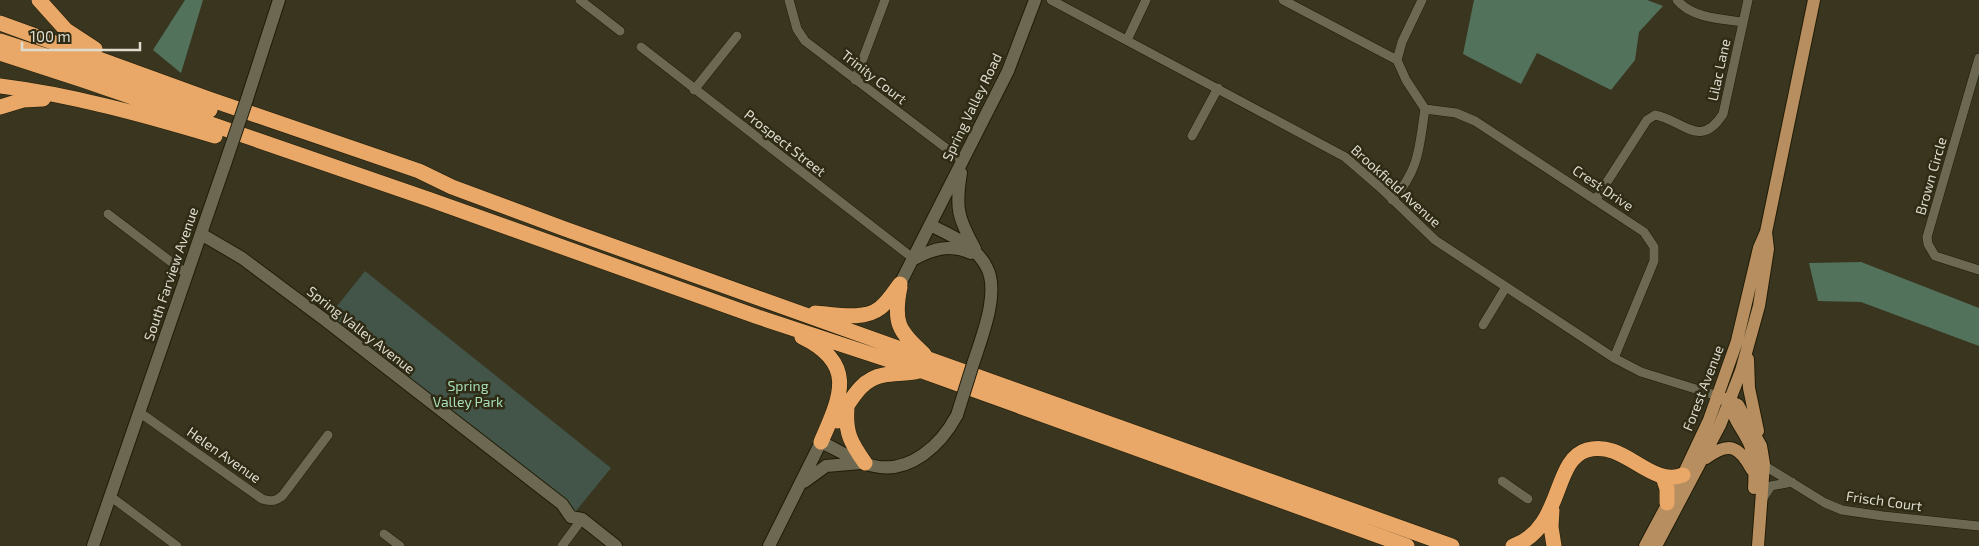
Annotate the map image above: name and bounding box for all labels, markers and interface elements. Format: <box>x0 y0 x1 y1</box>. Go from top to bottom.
scale bar <box>22 20 140 52</box>
text: 100 m <box>30 27 71 45</box>
street label: Lilac Lane <box>1704 37 1733 102</box>
street label: Trinity Court <box>838 46 910 107</box>
street label: Spring Valley Road <box>938 50 1005 163</box>
street label: Prospect Street <box>741 106 829 180</box>
street label: Brown Circle <box>1911 135 1950 217</box>
street label: Brookfield Avenue <box>1348 141 1445 230</box>
street label: Crest Drive <box>1570 161 1637 214</box>
street label: South Farview Avenue <box>140 205 201 343</box>
street label: Spring Valley Avenue <box>304 282 419 377</box>
street label: Forest Avenue <box>1678 343 1727 433</box>
park label: Spring Valley Park <box>433 377 503 410</box>
street label: Helen Avenue <box>184 423 265 486</box>
street label: Frisch Court <box>1845 487 1923 514</box>

